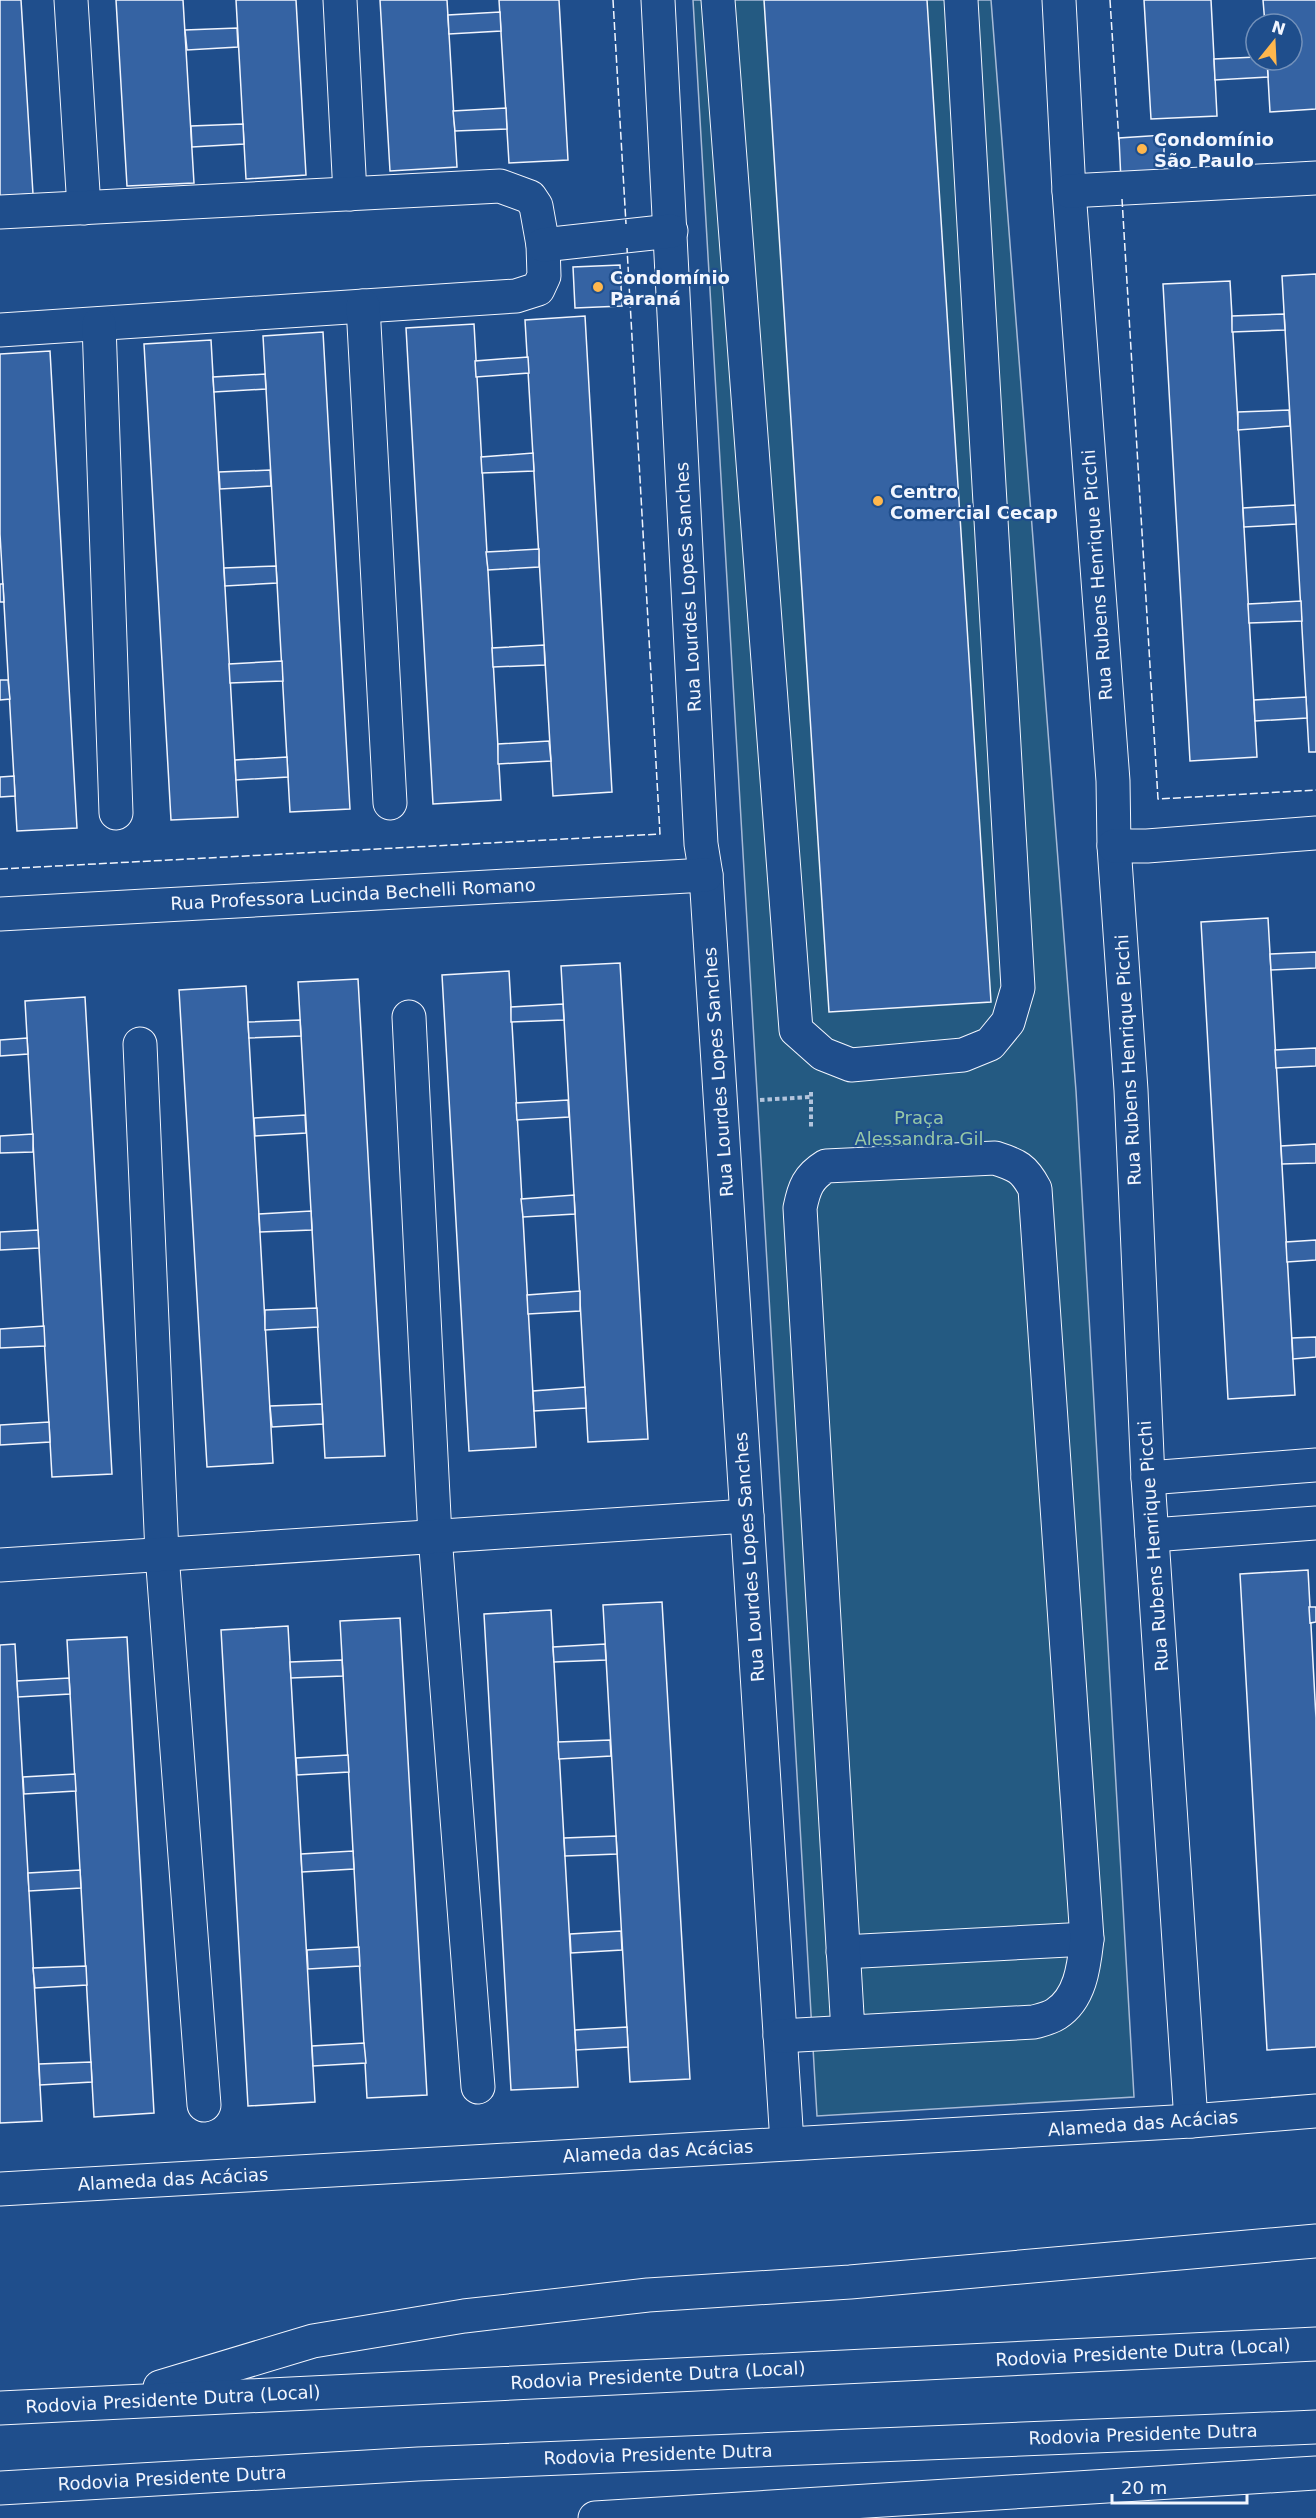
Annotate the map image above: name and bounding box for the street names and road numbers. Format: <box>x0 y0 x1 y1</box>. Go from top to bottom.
street label: Rua Rubens Henrique Picchi <box>1078 449 1116 701</box>
street label: Rua Lourdes Lopes Sanches <box>671 461 705 713</box>
street label: Rua Professora Lucinda Bechelli Romano <box>170 874 536 914</box>
street label: Rua Rubens Henrique Picchi <box>1111 934 1145 1186</box>
street label: Rua Lourdes Lopes Sanches <box>699 946 737 1198</box>
street label: Rua Rubens Henrique Picchi <box>1134 1420 1172 1672</box>
street label: Rua Lourdes Lopes Sanches <box>730 1431 768 1683</box>
street label: Alameda das Acácias <box>1047 2106 1239 2140</box>
street label: Alameda das Acácias <box>562 2136 754 2166</box>
street label: Alameda das Acácias <box>77 2164 269 2194</box>
street label: Rodovia Presidente Dutra (Local) <box>995 2334 1291 2370</box>
street label: Rodovia Presidente Dutra (Local) <box>510 2357 806 2393</box>
street label: Rodovia Presidente Dutra (Local) <box>25 2381 321 2417</box>
street label: Rodovia Presidente Dutra <box>1028 2420 1258 2448</box>
street label: Rodovia Presidente Dutra <box>543 2440 773 2468</box>
street label: Rodovia Presidente Dutra <box>57 2462 287 2494</box>

